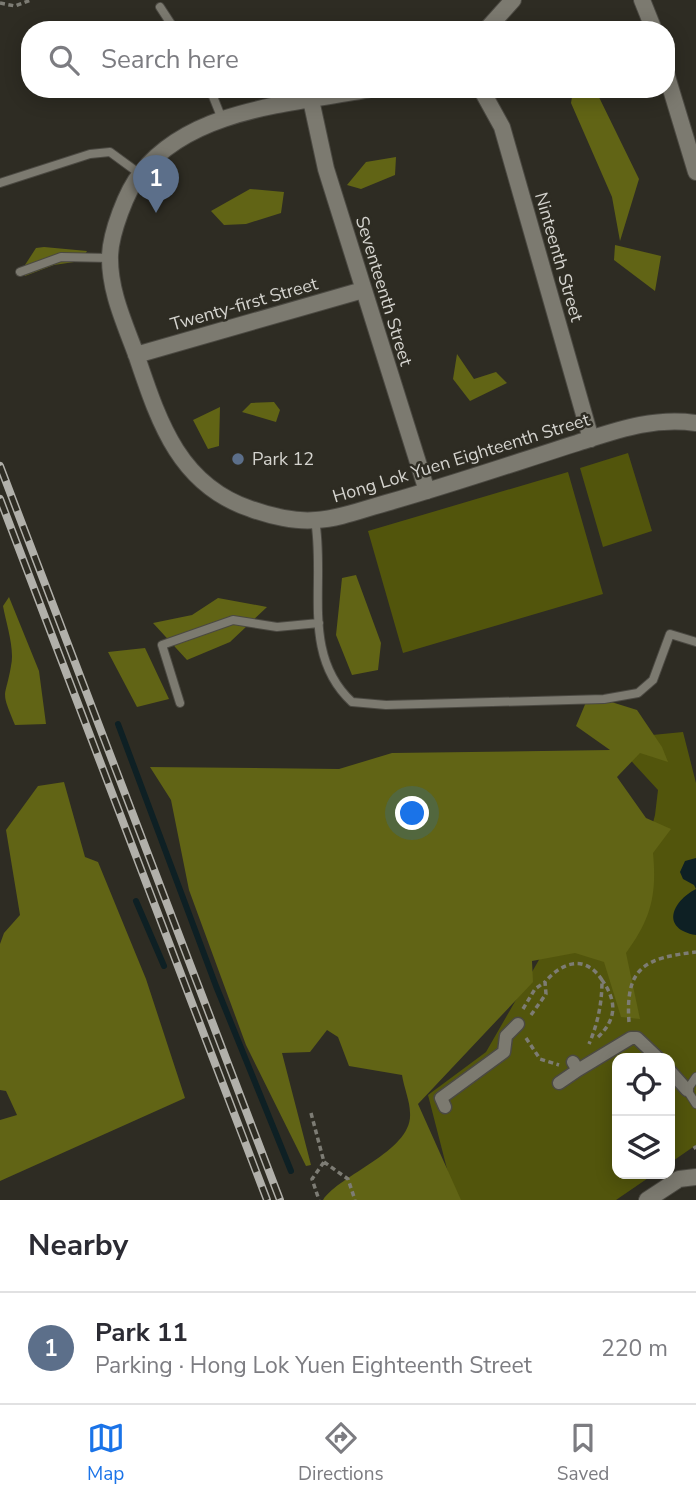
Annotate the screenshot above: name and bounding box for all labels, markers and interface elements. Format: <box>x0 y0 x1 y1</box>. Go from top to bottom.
search box <box>21 21 675 98</box>
icon: search <box>45 41 83 79</box>
text: Search here <box>101 42 239 77</box>
pin: 1 <box>133 155 179 213</box>
street label: Ninteenth Street <box>529 189 589 325</box>
street label: Seventeenth Street <box>350 213 418 369</box>
street label: Twenty-first Street <box>167 271 321 337</box>
street label: Hong Lok Yuen Eighteenth Street <box>330 407 593 509</box>
place label: Park 12 <box>252 447 314 471</box>
marker: Park 12 <box>230 451 246 467</box>
your location <box>395 796 429 830</box>
map controls <box>612 1053 675 1179</box>
button: locate <box>612 1053 675 1116</box>
button: layers <box>612 1116 675 1179</box>
text: Nearby <box>28 1225 128 1266</box>
text: Park 11 <box>95 1315 188 1350</box>
text: 1 <box>44 1333 58 1364</box>
text: 220 m <box>601 1333 668 1364</box>
text: Parking · Hong Lok Yuen Eighteenth Street <box>95 1350 532 1381</box>
tab: Map <box>87 1419 125 1487</box>
tab: Directions <box>298 1419 384 1487</box>
tab: Saved <box>557 1419 609 1487</box>

